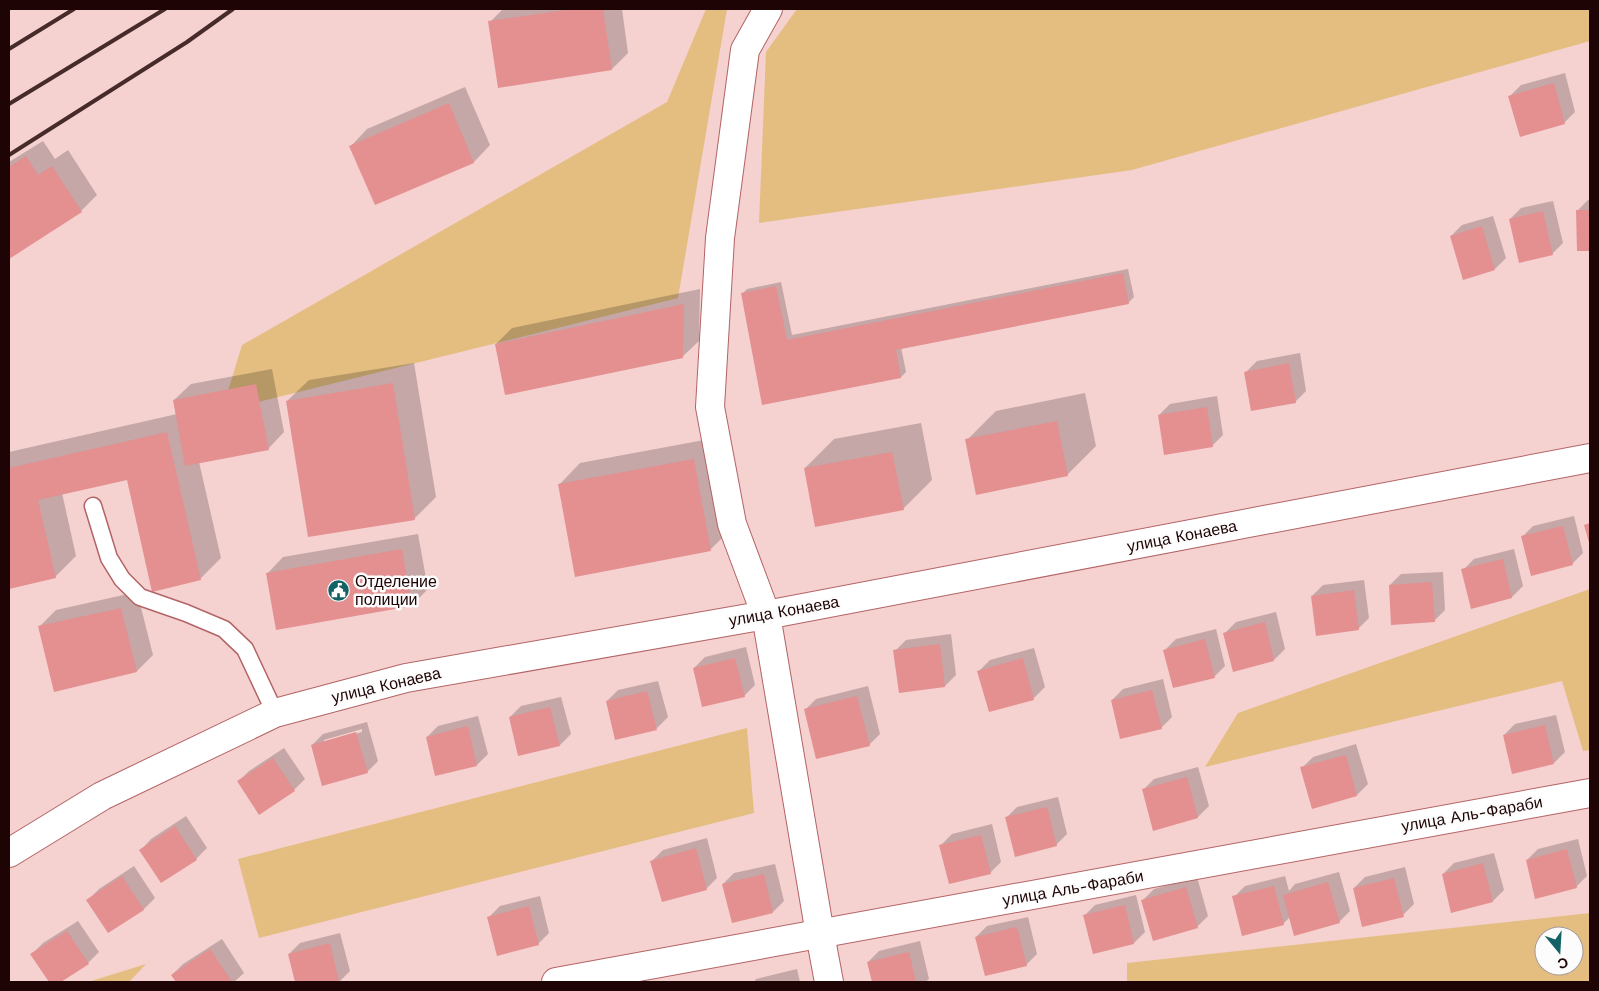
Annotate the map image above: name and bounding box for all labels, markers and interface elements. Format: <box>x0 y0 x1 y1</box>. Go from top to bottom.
street label: улица Конаева <box>1125 516 1239 556</box>
place label: Отделение полиции <box>355 572 437 609</box>
public building icon: Отделение полиции <box>327 578 351 602</box>
street label: улица Конаева <box>727 592 841 630</box>
street label: улица Конаева <box>330 663 443 707</box>
street label: улица Аль-Фараби <box>1400 792 1544 836</box>
street label: улица Аль-Фараби <box>1001 866 1145 910</box>
north arrow <box>1534 926 1584 976</box>
text: С <box>1556 954 1570 973</box>

